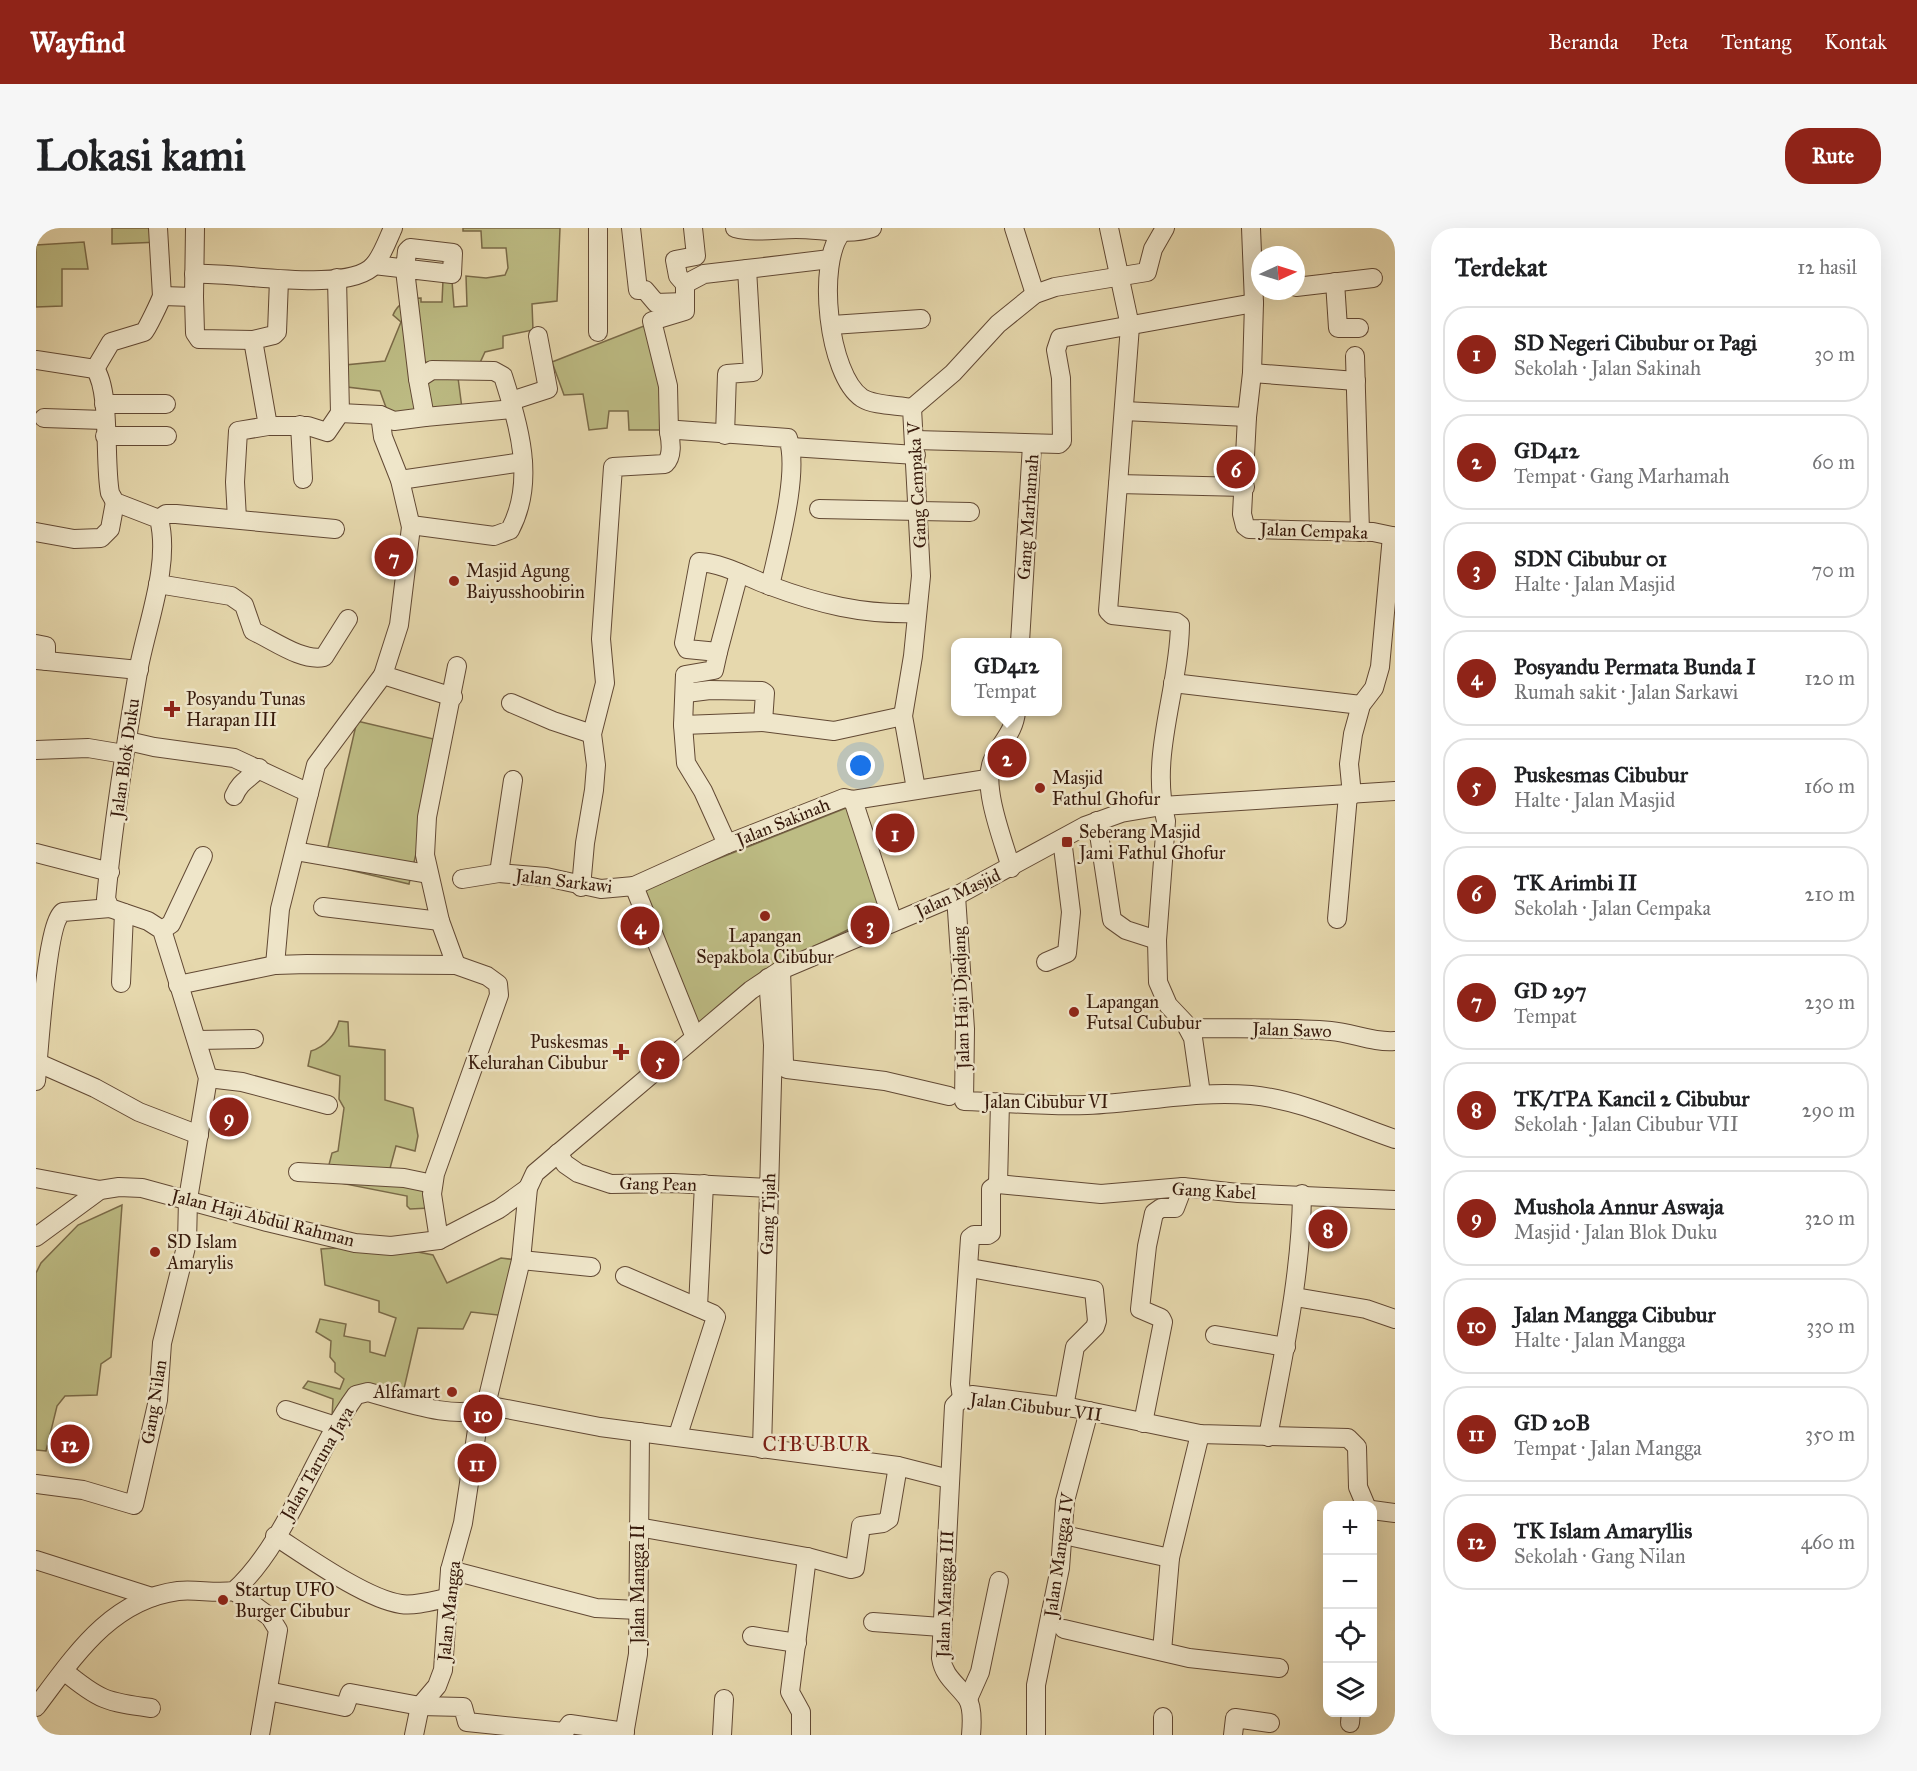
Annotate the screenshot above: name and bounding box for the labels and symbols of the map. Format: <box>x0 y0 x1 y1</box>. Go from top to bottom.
north arrow <box>1251 246 1305 300</box>
street label: Gang Cempaka V <box>903 420 932 549</box>
pin: 6 <box>1216 446 1256 492</box>
street label: Gang Marhamah <box>1013 453 1044 581</box>
street label: Jalan Cempaka <box>1258 518 1369 545</box>
pin: 7 <box>374 534 414 580</box>
place label: Masjid Agung Baiyusshoobirin <box>466 560 585 603</box>
marker: Masjid Agung Baiyusshoobirin <box>447 574 461 588</box>
place label: Posyandu Tunas Harapan III <box>186 688 305 731</box>
street label: Jalan Blok Duku <box>105 696 145 821</box>
marker: Posyandu Tunas Harapan III <box>163 700 181 718</box>
pin: 2 <box>988 736 1026 780</box>
your location <box>846 751 875 780</box>
place label: Masjid Fathul Ghofur <box>1052 767 1160 810</box>
marker: Masjid Fathul Ghofur <box>1033 781 1047 795</box>
street label: Jalan Sakinah <box>731 793 833 852</box>
pin: 1 <box>876 810 914 856</box>
place label: Seberang Masjid Jami Fathul Ghofur <box>1077 821 1226 865</box>
marker: Seberang Masjid Jami Fathul Ghofur <box>1060 835 1074 849</box>
street label: Jalan Sarkawi <box>512 864 614 899</box>
street label: Jalan Masjid <box>910 864 1005 924</box>
pin: 3 <box>850 902 890 948</box>
pin: 4 <box>620 904 660 948</box>
marker: Lapangan Sepakbola Cibubur <box>758 909 772 923</box>
place label: Lapangan Sepakbola Cibubur <box>696 925 834 968</box>
street label: Jalan Haji Djadjang <box>948 926 976 1071</box>
place label: Lapangan Futsal Cububur <box>1086 991 1202 1034</box>
marker: Lapangan Futsal Cububur <box>1067 1005 1081 1019</box>
street label: Jalan Sawo <box>1250 1018 1332 1043</box>
place label: Puskesmas Kelurahan Cibubur <box>468 1031 608 1074</box>
pin: 5 <box>640 1038 680 1082</box>
marker: Puskesmas Kelurahan Cibubur <box>612 1043 630 1061</box>
street label: Jalan Cibubur VI <box>981 1091 1109 1114</box>
pin: 9 <box>210 1094 248 1140</box>
street label: Gang Pean <box>619 1172 697 1197</box>
street label: Gang Tijah <box>756 1173 781 1255</box>
street label: Gang Kabel <box>1171 1178 1257 1205</box>
street label: Jalan Haji Abdul Rahman <box>167 1184 357 1252</box>
pin: 8 <box>1308 1206 1348 1252</box>
place label: SD Islam Amarylis <box>166 1231 237 1274</box>
marker: SD Islam Amarylis <box>148 1245 162 1259</box>
street label: Gang Nilan <box>136 1358 173 1446</box>
place label: Alfamart <box>372 1381 441 1403</box>
marker: Alfamart <box>445 1385 459 1399</box>
street label: Jalan Cibubur VII <box>967 1388 1104 1427</box>
pin: 10 <box>464 1392 502 1436</box>
street label: Jalan Taruna Jaya <box>275 1402 359 1526</box>
pin: 12 <box>51 1422 90 1466</box>
district label: CIBUBUR <box>762 1431 872 1457</box>
pin: 11 <box>458 1440 496 1486</box>
street label: Jalan Mangga IV <box>1039 1490 1080 1621</box>
street label: Jalan Mangga II <box>627 1524 650 1646</box>
street label: Jalan Mangga III <box>932 1529 959 1660</box>
street label: Jalan Mangga <box>433 1559 466 1664</box>
place label: Startup UFO Burger Cibubur <box>235 1579 350 1623</box>
marker: Startup UFO Burger Cibubur <box>216 1593 230 1607</box>

